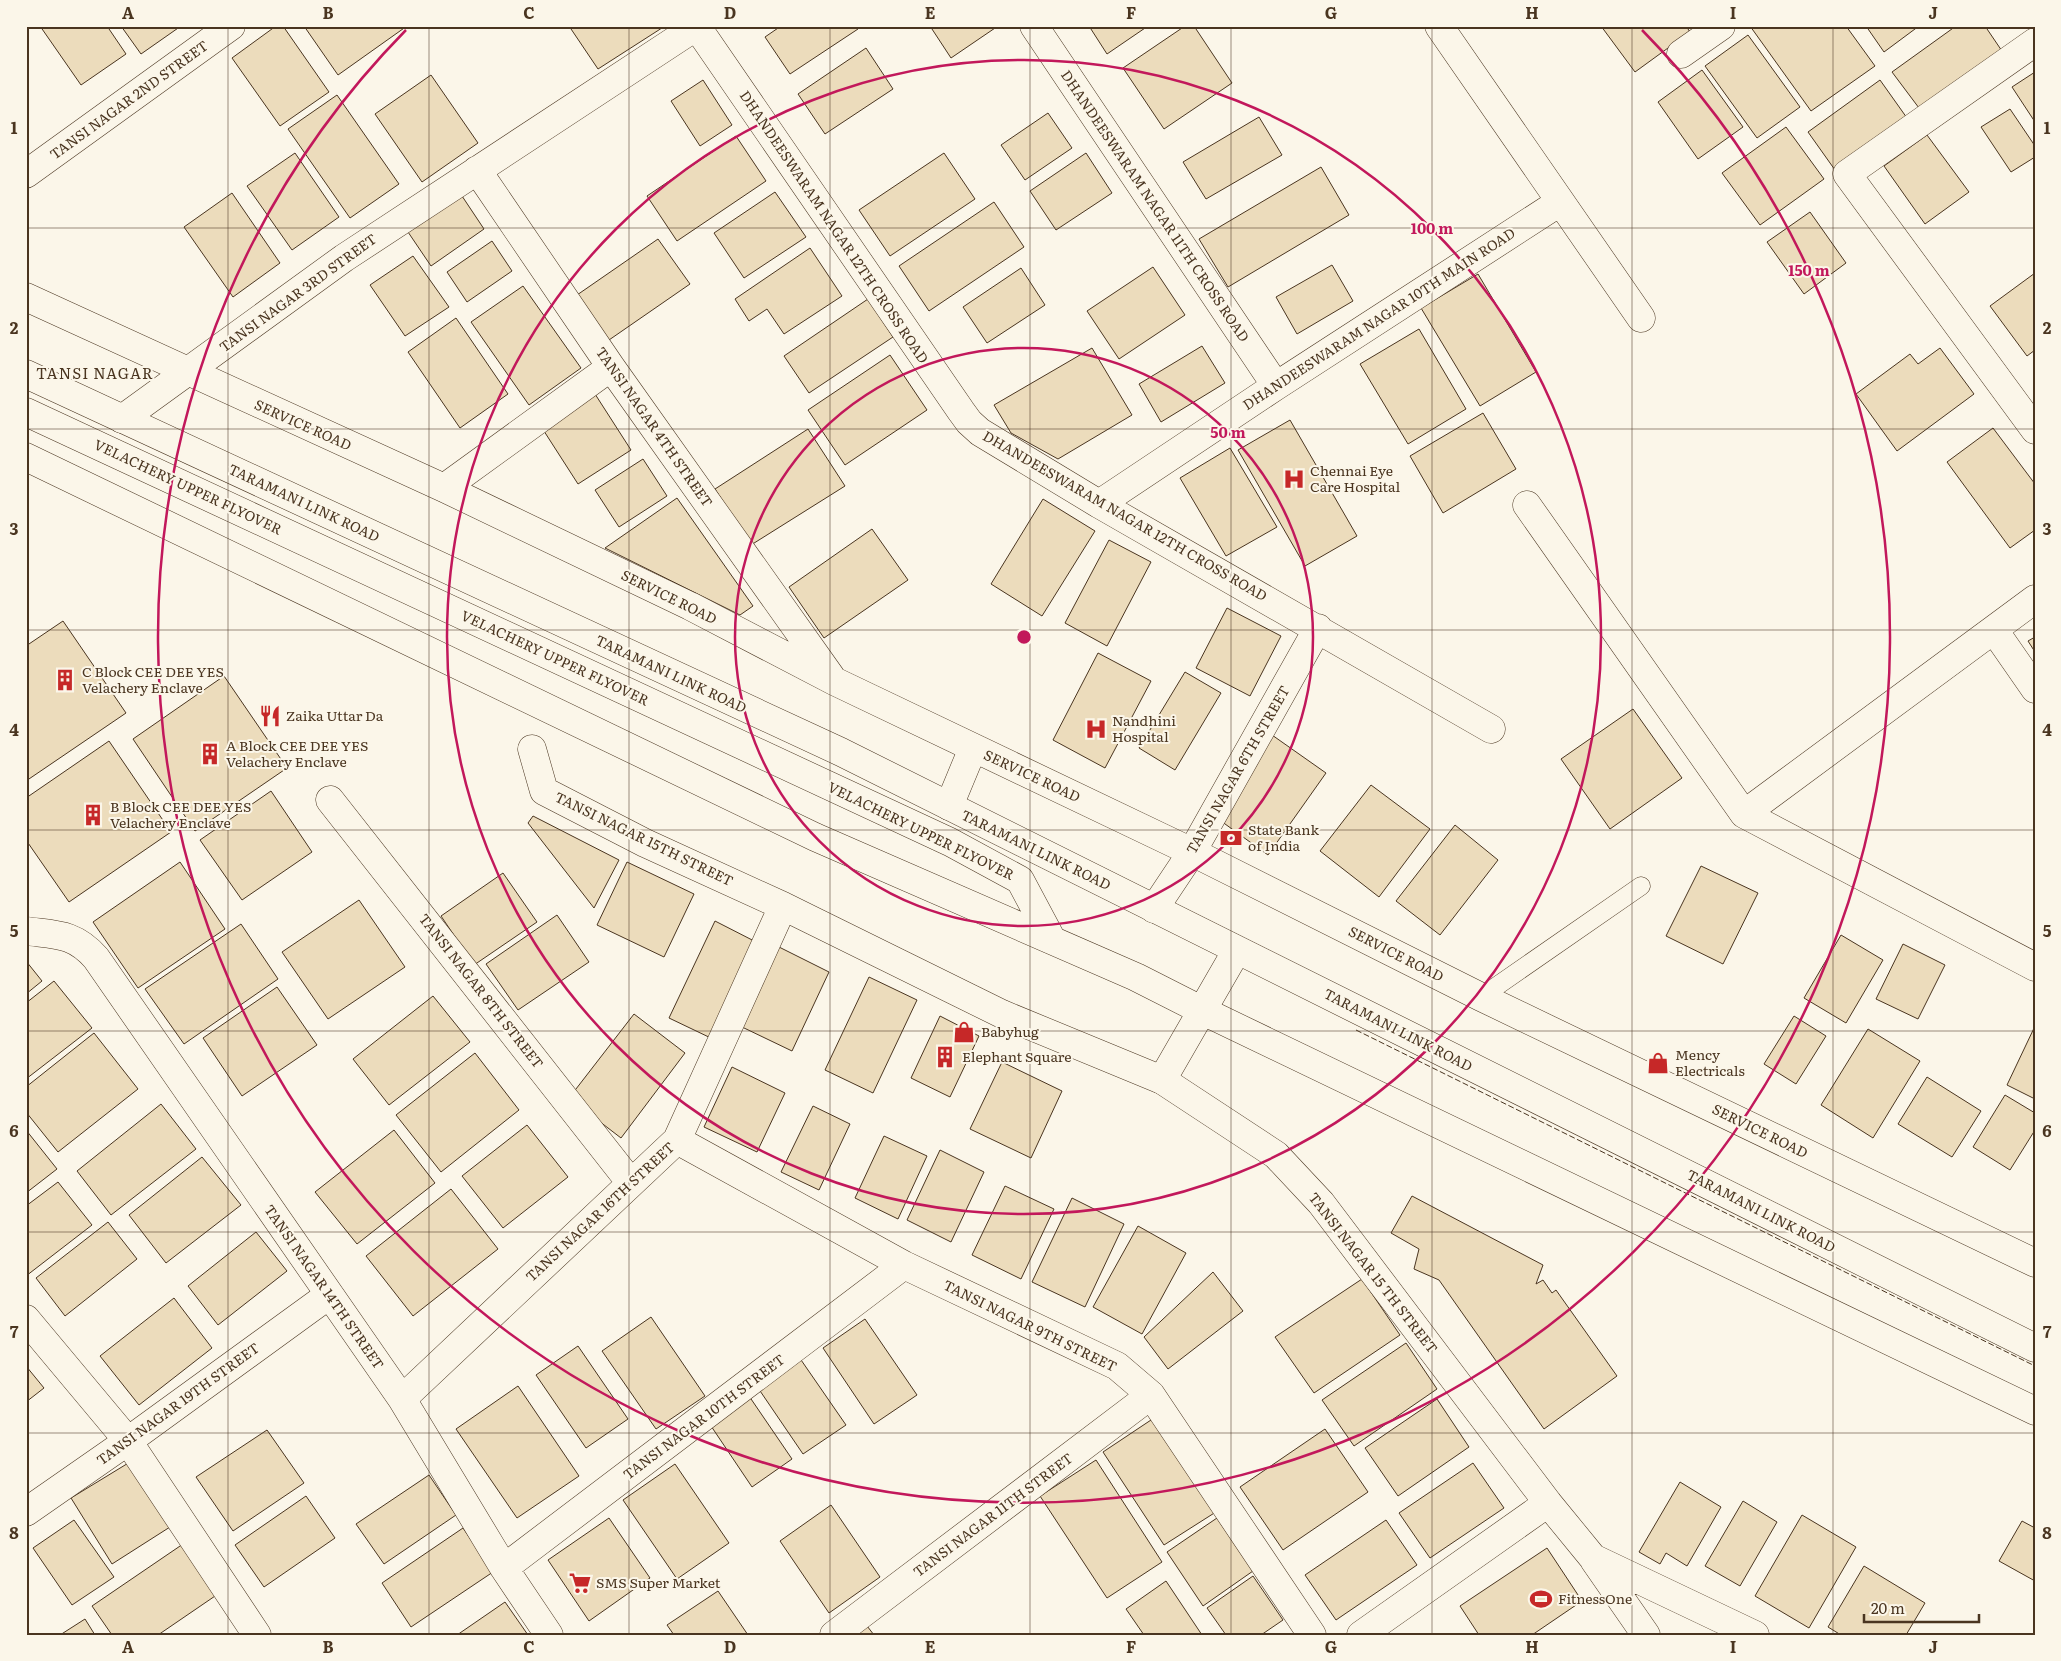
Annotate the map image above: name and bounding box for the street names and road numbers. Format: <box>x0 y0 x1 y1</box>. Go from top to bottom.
street label: TANSI NAGAR 2ND STREET <box>45 35 212 163</box>
street label: DHANDEESWARAM NAGAR 11TH CROSS ROAD <box>1057 66 1255 346</box>
street label: DHANDEESWARAM NAGAR 12TH CROSS ROAD <box>736 86 934 367</box>
street label: DHANDEESWARAM NAGAR 10TH MAIN ROAD <box>1238 222 1519 414</box>
street label: TANSI NAGAR 3RD STREET <box>215 228 380 356</box>
street label: TANSI NAGAR 4TH STREET <box>592 342 718 511</box>
street label: SERVICE ROAD <box>252 394 355 455</box>
street label: DHANDEESWARAM NAGAR 12TH CROSS ROAD <box>980 425 1272 605</box>
street label: VELACHERY UPPER FLYOVER <box>91 434 286 539</box>
street label: TARAMANI LINK ROAD <box>226 458 383 546</box>
street label: SERVICE ROAD <box>618 564 721 628</box>
street label: VELACHERY UPPER FLYOVER <box>458 605 653 710</box>
street label: TARAMANI LINK ROAD <box>593 629 750 717</box>
street label: TANSI NAGAR 6TH STREET <box>1181 682 1294 857</box>
street label: SERVICE ROAD <box>981 744 1084 806</box>
street label: VELACHERY UPPER FLYOVER <box>825 776 1018 884</box>
street label: TANSI NAGAR 15TH STREET <box>552 786 737 890</box>
street label: TARAMANI LINK ROAD <box>958 804 1115 894</box>
street label: TANSI NAGAR 8TH STREET <box>415 909 549 1072</box>
street label: SERVICE ROAD <box>1345 921 1448 986</box>
street label: TARAMANI LINK ROAD <box>1321 983 1477 1075</box>
street label: SERVICE ROAD <box>1709 1098 1812 1162</box>
street label: TANSI NAGAR 16TH STREET <box>520 1137 678 1286</box>
street label: TARAMANI LINK ROAD <box>1684 1164 1840 1256</box>
street label: TANSI NAGAR 15 TH STREET <box>1305 1188 1443 1357</box>
street label: TANSI NAGAR 14TH STREET <box>260 1200 389 1373</box>
street label: TANSI NAGAR 9TH STREET <box>940 1274 1121 1376</box>
street label: TANSI NAGAR 19TH STREET <box>92 1337 263 1469</box>
street label: TANSI NAGAR 10TH STREET <box>618 1349 788 1484</box>
street label: TANSI NAGAR 11TH STREET <box>908 1447 1076 1581</box>

